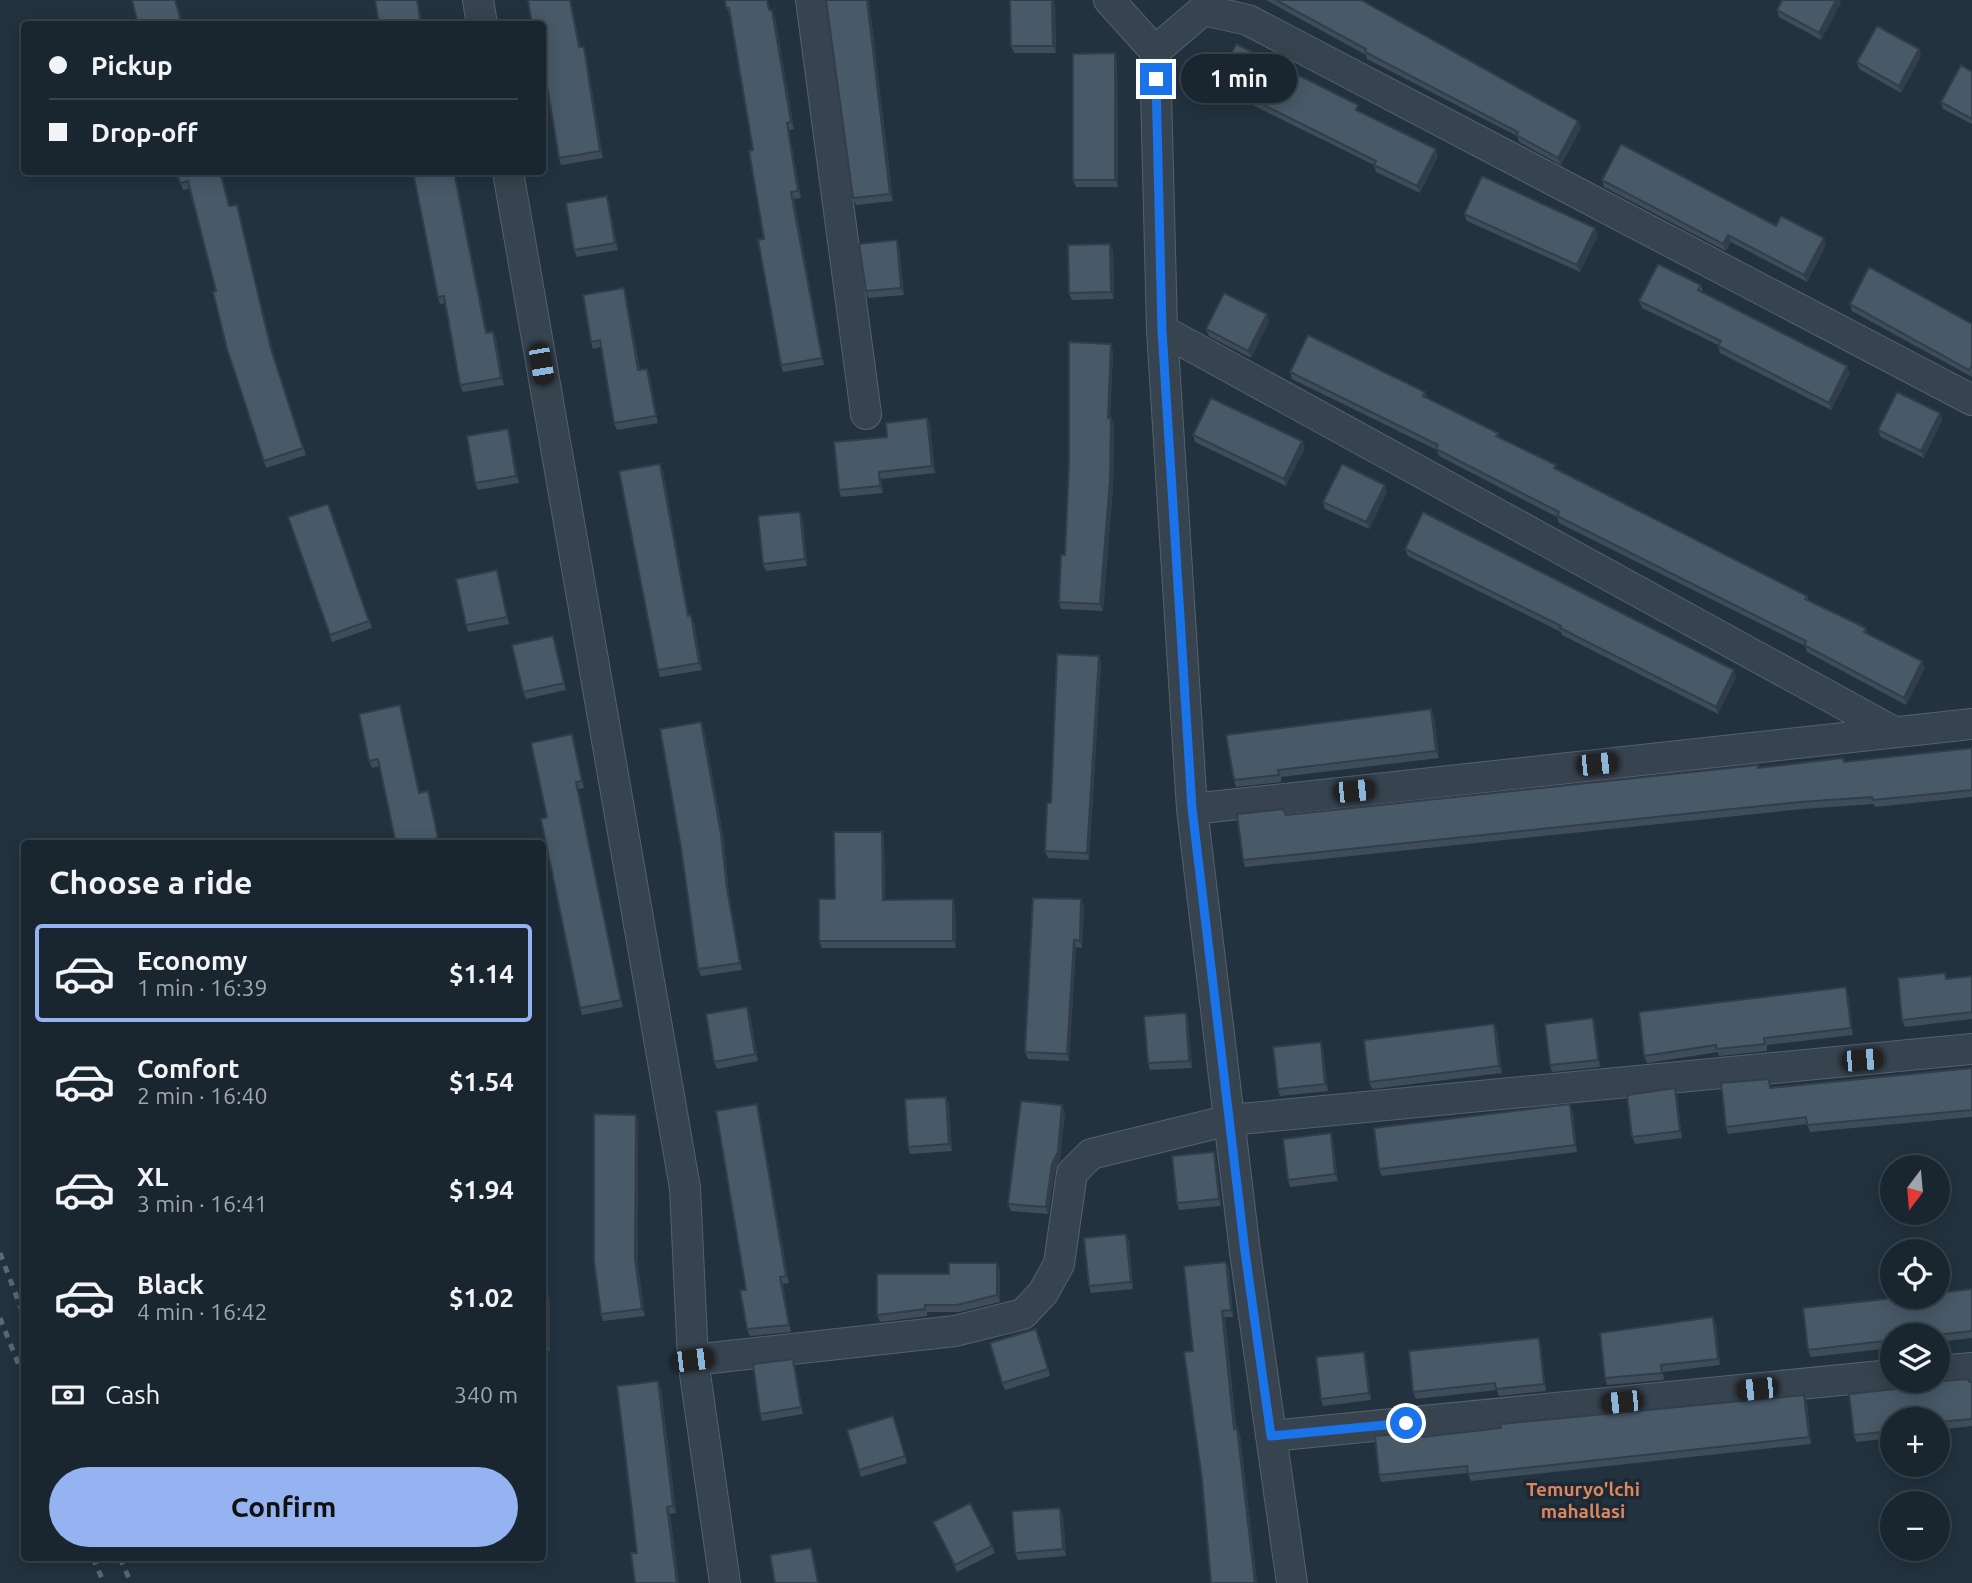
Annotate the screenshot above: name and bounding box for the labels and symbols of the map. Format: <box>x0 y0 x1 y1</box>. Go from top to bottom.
callout: 1 min <box>1180 55 1296 104</box>
route end <box>1140 63 1172 95</box>
car <box>528 341 555 387</box>
car <box>1576 751 1619 777</box>
car <box>1333 778 1376 804</box>
car <box>1841 1048 1884 1072</box>
north arrow <box>1880 1155 1950 1225</box>
car <box>671 1347 716 1373</box>
car <box>1736 1376 1779 1402</box>
car <box>1601 1389 1644 1415</box>
route start <box>1390 1407 1422 1439</box>
district label: Temuryo'lchi mahallasi <box>1526 1478 1640 1522</box>

